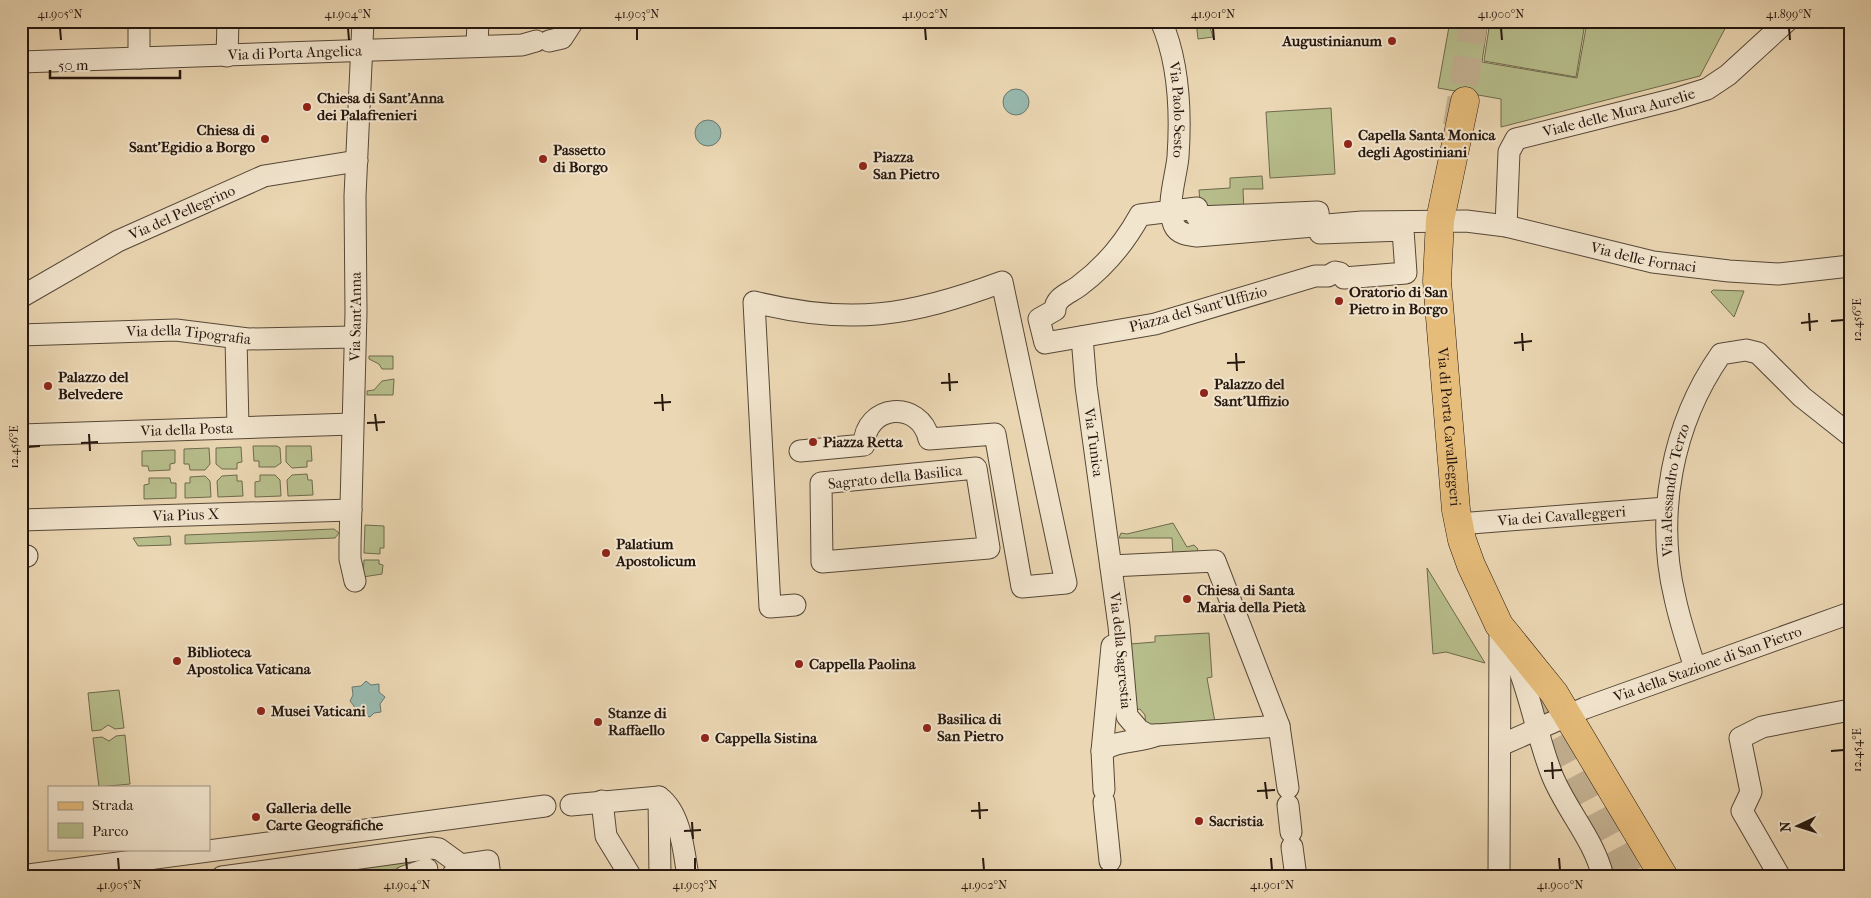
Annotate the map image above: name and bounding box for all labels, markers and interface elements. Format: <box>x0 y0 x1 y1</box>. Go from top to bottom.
text: 41.905°N <box>37 7 83 21</box>
text: 41.904°N <box>325 7 371 21</box>
text: 41.903°N <box>615 7 659 21</box>
text: 41.902°N <box>902 7 948 21</box>
text: 41.901°N <box>1191 7 1235 21</box>
text: 41.900°N <box>1478 7 1524 21</box>
text: 41.899°N <box>1766 7 1812 21</box>
place label: Augustinianum <box>1281 32 1383 50</box>
marker: Augustinianum <box>1386 35 1398 47</box>
street label: Via di Porta Angelica <box>226 41 363 64</box>
scale bar <box>50 48 180 80</box>
text: 50 m <box>58 56 89 74</box>
street label: Via Paolo Sesto <box>1165 59 1188 159</box>
street label: Viale delle Mura Aurelie <box>1540 84 1698 141</box>
place label: Chiesa di Sant'Anna dei Palafrenieri <box>317 89 445 124</box>
marker: Chiesa di Sant'Anna dei Palafrenieri <box>301 101 313 113</box>
place label: Chiesa di Sant'Egidio a Borgo <box>129 121 256 156</box>
place label: Capella Santa Monica degli Agostiniani <box>1358 126 1496 161</box>
marker: Chiesa di Sant'Egidio a Borgo <box>259 133 271 145</box>
marker: Capella Santa Monica degli Agostiniani <box>1342 138 1354 150</box>
place label: Passetto di Borgo <box>553 141 608 176</box>
place label: Piazza San Pietro <box>873 148 940 183</box>
marker: Passetto di Borgo <box>537 153 549 165</box>
marker: Piazza San Pietro <box>857 160 869 172</box>
street label: Via del Pellegrino <box>125 181 238 244</box>
street label: Via delle Fornaci <box>1588 238 1698 276</box>
street label: Via Sant'Anna <box>346 271 365 363</box>
street label: Piazza del Sant'Uffizio <box>1127 282 1269 336</box>
place label: Oratorio di San Pietro in Borgo <box>1349 283 1448 318</box>
marker: Oratorio di San Pietro in Borgo <box>1333 295 1345 307</box>
text: 12.456°E <box>1850 298 1864 342</box>
street label: Via della Tipografia <box>125 321 253 348</box>
street label: Via di Porta Cavalleggeri <box>1433 346 1465 508</box>
place label: Palazzo del Belvedere <box>58 368 130 403</box>
place label: Palazzo del Sant'Uffizio <box>1214 375 1290 410</box>
marker: Palazzo del Belvedere <box>42 380 54 392</box>
marker: Palazzo del Sant'Uffizio <box>1198 387 1210 399</box>
street label: Via Tunica <box>1080 406 1108 479</box>
street label: Via della Posta <box>139 419 235 440</box>
street label: Via Alessandro Terzo <box>1658 421 1693 558</box>
text: 12.456°E <box>7 425 21 469</box>
place label: Piazza Retta <box>823 433 904 451</box>
marker: Piazza Retta <box>807 436 819 448</box>
street label: Sagrato della Basilica <box>827 461 964 493</box>
street label: Via dei Cavalleggeri <box>1496 502 1627 530</box>
street label: Via Pius X <box>151 505 220 525</box>
place label: Palatium Apostolicum <box>615 535 696 570</box>
marker: Palatium Apostolicum <box>600 547 612 559</box>
place label: Chiesa di Santa Maria della Pietà <box>1196 581 1307 616</box>
street label: Via della Sagrestia <box>1105 590 1135 711</box>
marker: Chiesa di Santa Maria della Pietà <box>1181 593 1193 605</box>
street label: Via della Stazione di San Pietro <box>1610 622 1804 706</box>
place label: Biblioteca Apostolica Vaticana <box>186 643 312 678</box>
marker: Biblioteca Apostolica Vaticana <box>171 655 183 667</box>
place label: Cappella Paolina <box>809 655 917 673</box>
marker: Cappella Paolina <box>793 658 805 670</box>
place label: Musei Vaticani <box>270 702 366 720</box>
place label: Stanze di Raffaello <box>608 704 667 739</box>
marker: Musei Vaticani <box>255 705 267 717</box>
place label: Basilica di San Pietro <box>937 710 1004 745</box>
marker: Stanze di Raffaello <box>592 716 604 728</box>
marker: Basilica di San Pietro <box>921 722 933 734</box>
text: 12.454°E <box>1850 728 1864 772</box>
place label: Cappella Sistina <box>715 729 818 747</box>
marker: Cappella Sistina <box>699 732 711 744</box>
legend <box>48 786 210 850</box>
text: Strada <box>92 796 135 814</box>
place label: Galleria delle Carte Geografiche <box>266 799 384 834</box>
north arrow <box>1774 800 1824 850</box>
marker: Galleria delle Carte Geografiche <box>250 811 262 823</box>
place label: Sacristia <box>1209 812 1264 830</box>
marker: Sacristia <box>1193 815 1205 827</box>
text: N <box>1777 821 1794 833</box>
text: Parco <box>92 822 129 840</box>
text: 41.905°N <box>96 878 142 892</box>
text: 41.904°N <box>384 878 430 892</box>
text: 41.903°N <box>673 878 717 892</box>
text: 41.902°N <box>961 878 1007 892</box>
text: 41.901°N <box>1250 878 1294 892</box>
text: 41.900°N <box>1537 878 1583 892</box>

